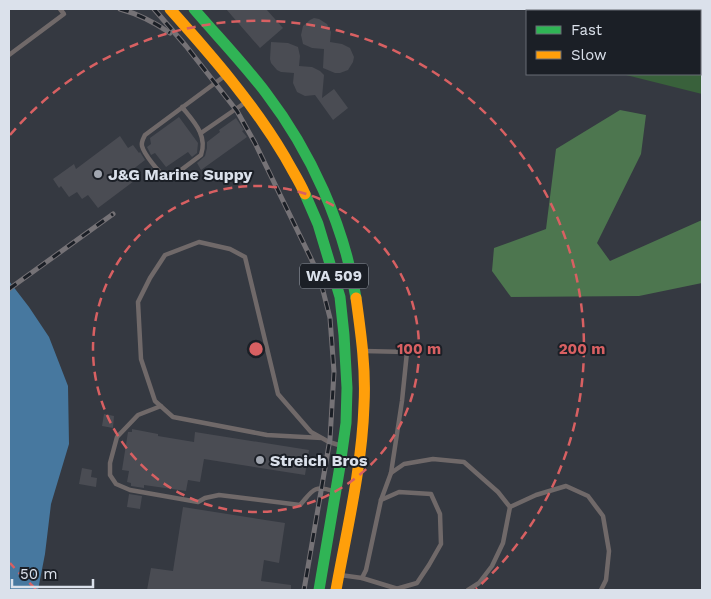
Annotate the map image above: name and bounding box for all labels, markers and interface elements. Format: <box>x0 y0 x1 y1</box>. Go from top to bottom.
legend <box>526 10 701 75</box>
text: Fast <box>571 21 603 39</box>
text: Slow <box>571 46 607 64</box>
place label: J&G Marine Suppy <box>108 165 253 184</box>
marker: J&G Marine Suppy <box>92 168 104 180</box>
road number: WA 509 <box>300 264 368 288</box>
centre of rings <box>247 340 265 358</box>
text: 100 m <box>397 340 441 358</box>
text: 200 m <box>559 340 605 358</box>
place label: Streich Bros <box>270 451 368 470</box>
marker: Streich Bros <box>254 454 266 466</box>
scale bar <box>12 556 94 588</box>
text: 50 m <box>20 565 57 583</box>

